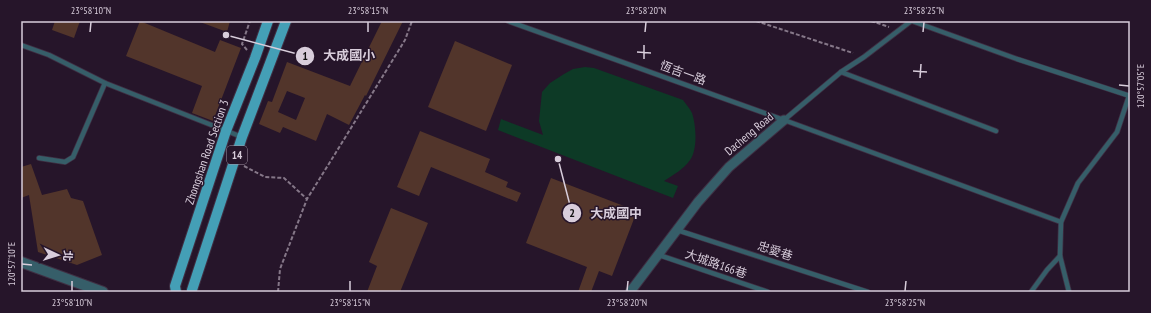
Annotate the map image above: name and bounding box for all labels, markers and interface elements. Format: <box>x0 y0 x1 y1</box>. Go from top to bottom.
text: 23°58'10"N <box>71 4 111 17</box>
text: 23°58'15"N <box>348 4 388 17</box>
text: 23°58'20"N <box>626 4 666 17</box>
text: 23°58'25"N <box>904 4 944 17</box>
callout: 大成國小 <box>295 43 383 68</box>
text: 大成國小 <box>323 47 376 64</box>
text: 1 <box>302 48 308 63</box>
street label: 恆吉一路 <box>658 57 708 88</box>
text: 120°57'05"E <box>1134 64 1147 108</box>
street label: Zhongshan Road Section 3 <box>182 98 231 206</box>
street label: Dacheng Road <box>721 109 776 158</box>
road number: 14 <box>227 146 247 164</box>
callout: 大成國中 <box>562 200 650 225</box>
text: 2 <box>569 205 575 220</box>
text: 大成國中 <box>590 205 642 222</box>
north arrow <box>38 235 78 275</box>
street label: 忠愛巷 <box>756 238 795 263</box>
text: 120°57'10"E <box>5 242 18 286</box>
street label: 大城路166巷 <box>683 246 749 281</box>
text: 北 <box>61 250 75 262</box>
text: 23°58'10"N <box>52 296 92 309</box>
text: 23°58'15"N <box>330 296 370 309</box>
text: 23°58'20"N <box>607 296 647 309</box>
text: 23°58'25"N <box>885 296 925 309</box>

